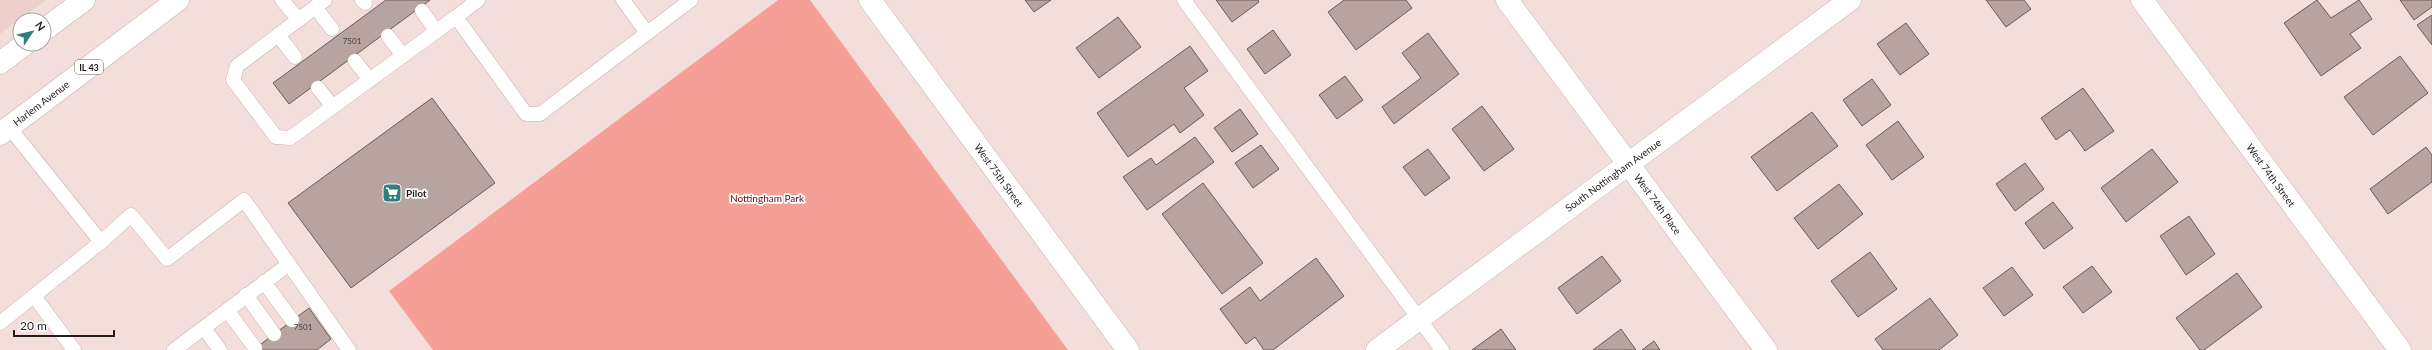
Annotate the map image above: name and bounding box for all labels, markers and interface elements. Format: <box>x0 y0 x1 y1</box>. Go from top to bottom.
north arrow <box>12 12 52 52</box>
text: N <box>33 19 48 33</box>
house number: 7501 <box>343 36 362 46</box>
road number: IL 43 <box>75 60 103 74</box>
street label: Harlem Avenue <box>11 78 71 128</box>
street label: South Nottingham Avenue <box>1563 136 1663 214</box>
street label: West 75th Street <box>972 141 1026 209</box>
street label: West 74th Street <box>2244 141 2298 209</box>
street label: West 74th Place <box>1632 171 1684 237</box>
supermarket icon: Pilot <box>381 182 403 204</box>
place label: Pilot <box>406 187 427 199</box>
park label: Nottingham Park <box>730 192 805 204</box>
scale bar <box>14 312 114 338</box>
text: 20 m <box>20 318 47 333</box>
house number: 7501 <box>294 322 313 332</box>

